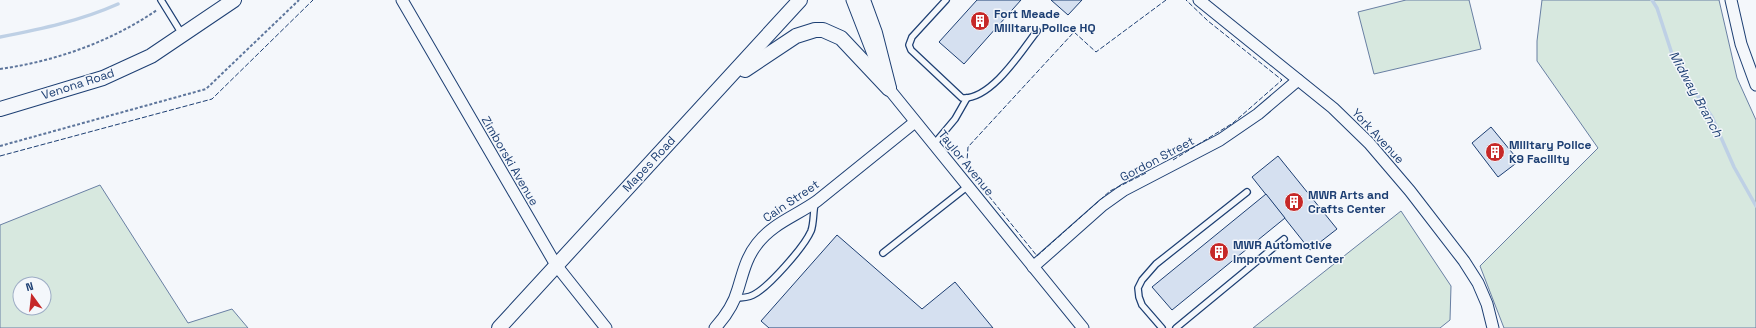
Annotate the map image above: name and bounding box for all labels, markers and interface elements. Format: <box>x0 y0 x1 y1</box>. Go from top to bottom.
place label: Fort Meade Military Police HQ <box>994 6 1096 36</box>
building icon: Fort Meade Military Police HQ <box>969 10 991 32</box>
water label: Midway Branch <box>1665 48 1727 141</box>
street label: Venona Road <box>40 65 116 103</box>
street label: York Avenue <box>1348 105 1408 167</box>
street label: Zimborski Avenue <box>478 113 542 209</box>
street label: Taylor Avenue <box>935 127 997 199</box>
street label: Mapes Road <box>619 133 679 195</box>
street label: Gordon Street <box>1117 133 1197 185</box>
place label: Military Police K9 Facility <box>1509 137 1592 167</box>
building icon: Military Police K9 Facility <box>1484 141 1506 163</box>
street label: Cain Street <box>760 176 822 226</box>
place label: MWR Arts and Crafts Center <box>1308 187 1389 217</box>
building icon: MWR Arts and Crafts Center <box>1283 191 1305 213</box>
place label: MWR Automotive Improvment Center <box>1233 237 1344 267</box>
building icon: MWR Automotive Improvment Center <box>1208 241 1230 263</box>
north arrow <box>12 276 52 316</box>
text: N <box>24 279 35 294</box>

